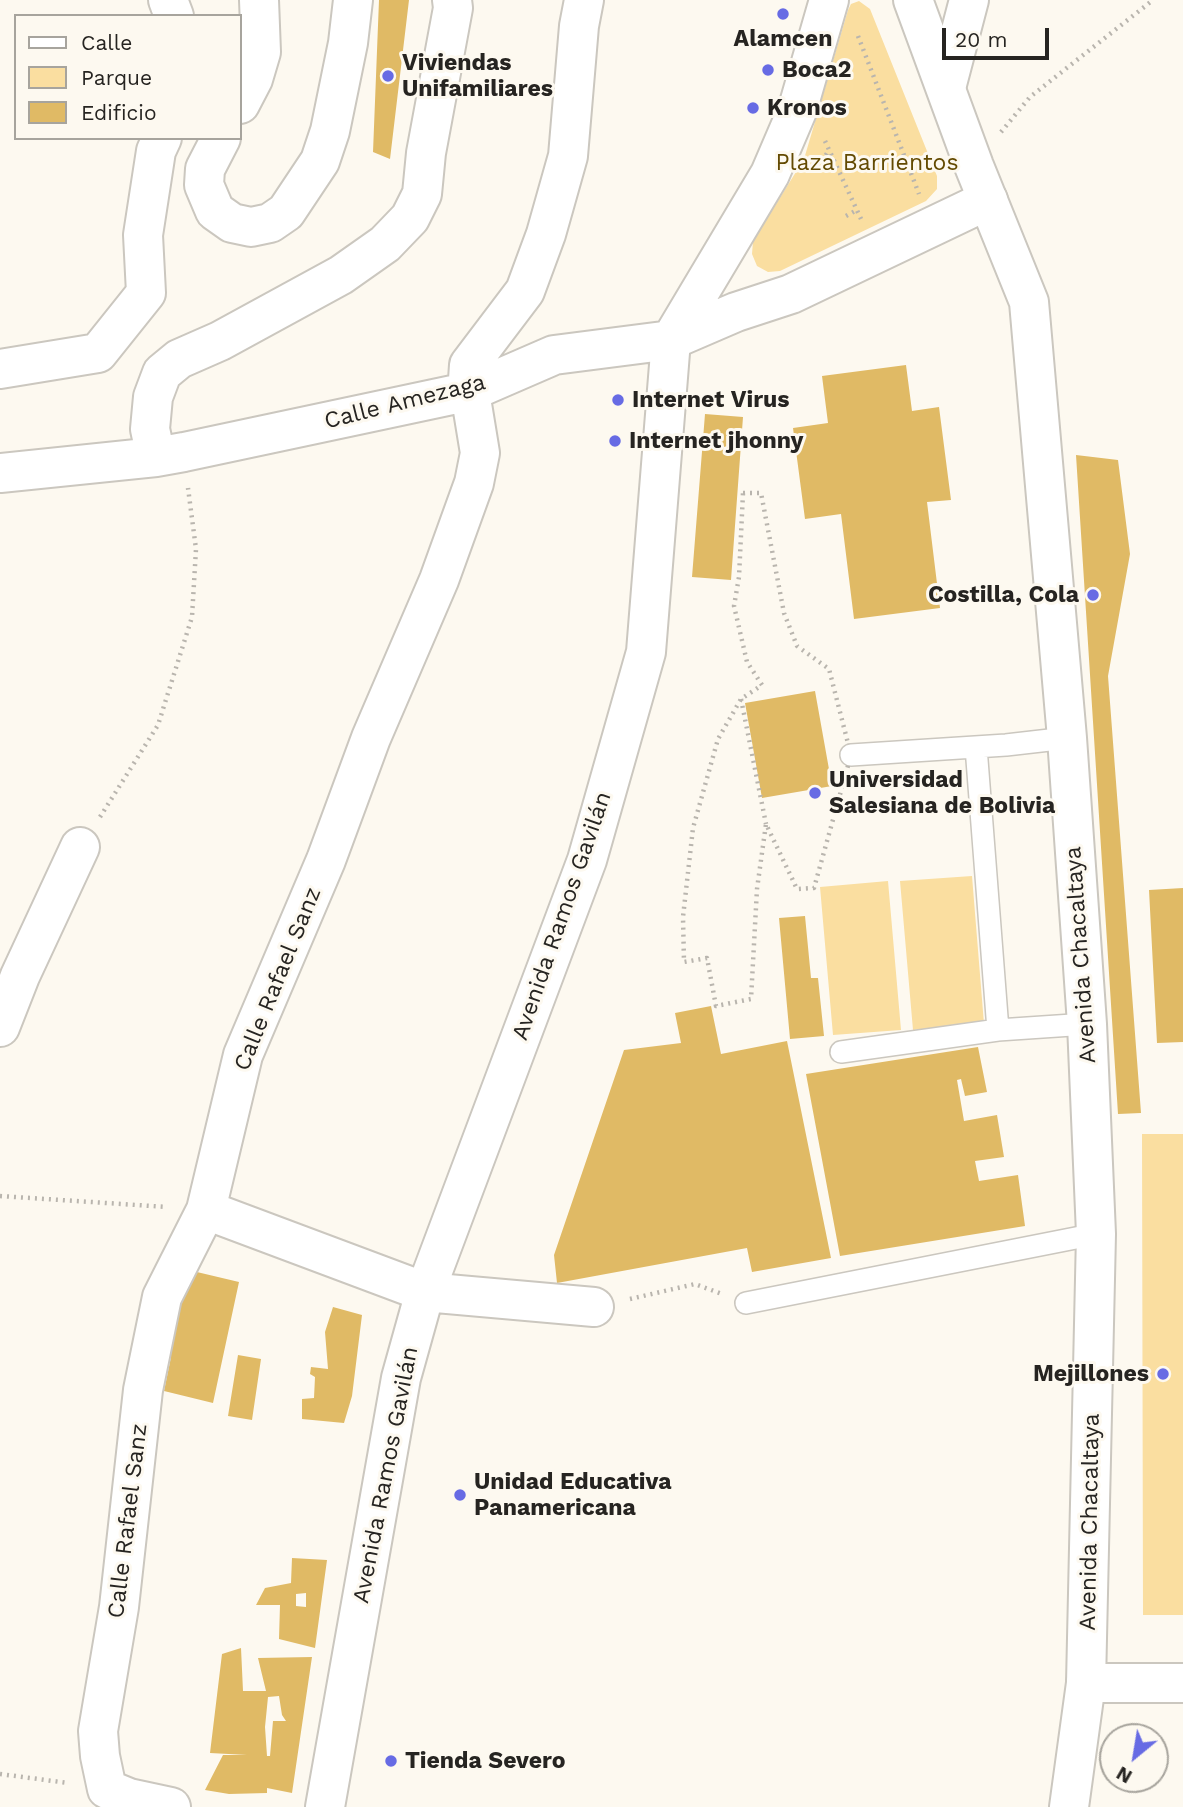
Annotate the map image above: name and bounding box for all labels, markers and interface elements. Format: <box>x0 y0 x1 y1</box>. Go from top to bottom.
marker: Alamcen <box>775 6 791 22</box>
legend <box>14 14 242 140</box>
scale bar <box>945 14 1052 58</box>
place label: Alamcen <box>734 25 832 53</box>
text: 20 m <box>955 27 1007 52</box>
text: Calle <box>81 30 132 55</box>
place label: Viviendas Unifamiliares <box>402 49 553 103</box>
place label: Boca2 <box>782 56 852 84</box>
marker: Boca2 <box>760 62 776 78</box>
text: Parque <box>81 65 152 90</box>
marker: Viviendas Unifamiliares <box>380 68 396 84</box>
place label: Kronos <box>767 94 847 122</box>
text: Edificio <box>81 100 157 125</box>
marker: Kronos <box>745 100 761 116</box>
park label: Plaza Barrientos <box>775 149 959 177</box>
street label: Calle Amezaga <box>322 369 488 435</box>
place label: Internet Virus <box>632 386 790 414</box>
marker: Internet Virus <box>610 392 626 408</box>
place label: Internet jhonny <box>629 427 804 455</box>
marker: Internet jhonny <box>607 433 623 449</box>
place label: Costilla, Cola <box>928 581 1079 609</box>
marker: Costilla, Cola <box>1085 587 1101 603</box>
place label: Universidad Salesiana de Bolivia <box>829 766 1055 820</box>
marker: Universidad Salesiana de Bolivia <box>807 785 823 801</box>
street label: Avenida Ramos Gavilán <box>506 788 618 1044</box>
street label: Avenida Chacaltaya <box>1060 846 1102 1064</box>
street label: Calle Rafael Sanz <box>229 883 327 1075</box>
street label: Avenida Ramos Gavilán <box>348 1344 424 1606</box>
place label: Mejillones <box>1033 1360 1149 1388</box>
marker: Mejillones <box>1155 1366 1171 1382</box>
street label: Avenida Chacaltaya <box>1074 1413 1106 1631</box>
street label: Calle Rafael Sanz <box>102 1422 154 1620</box>
place label: Unidad Educativa Panamericana <box>474 1468 672 1522</box>
marker: Unidad Educativa Panamericana <box>452 1487 468 1503</box>
north arrow <box>1099 1723 1169 1793</box>
place label: Tienda Severo <box>405 1747 566 1775</box>
marker: Tienda Severo <box>383 1753 399 1769</box>
text: N <box>1112 1761 1136 1788</box>

